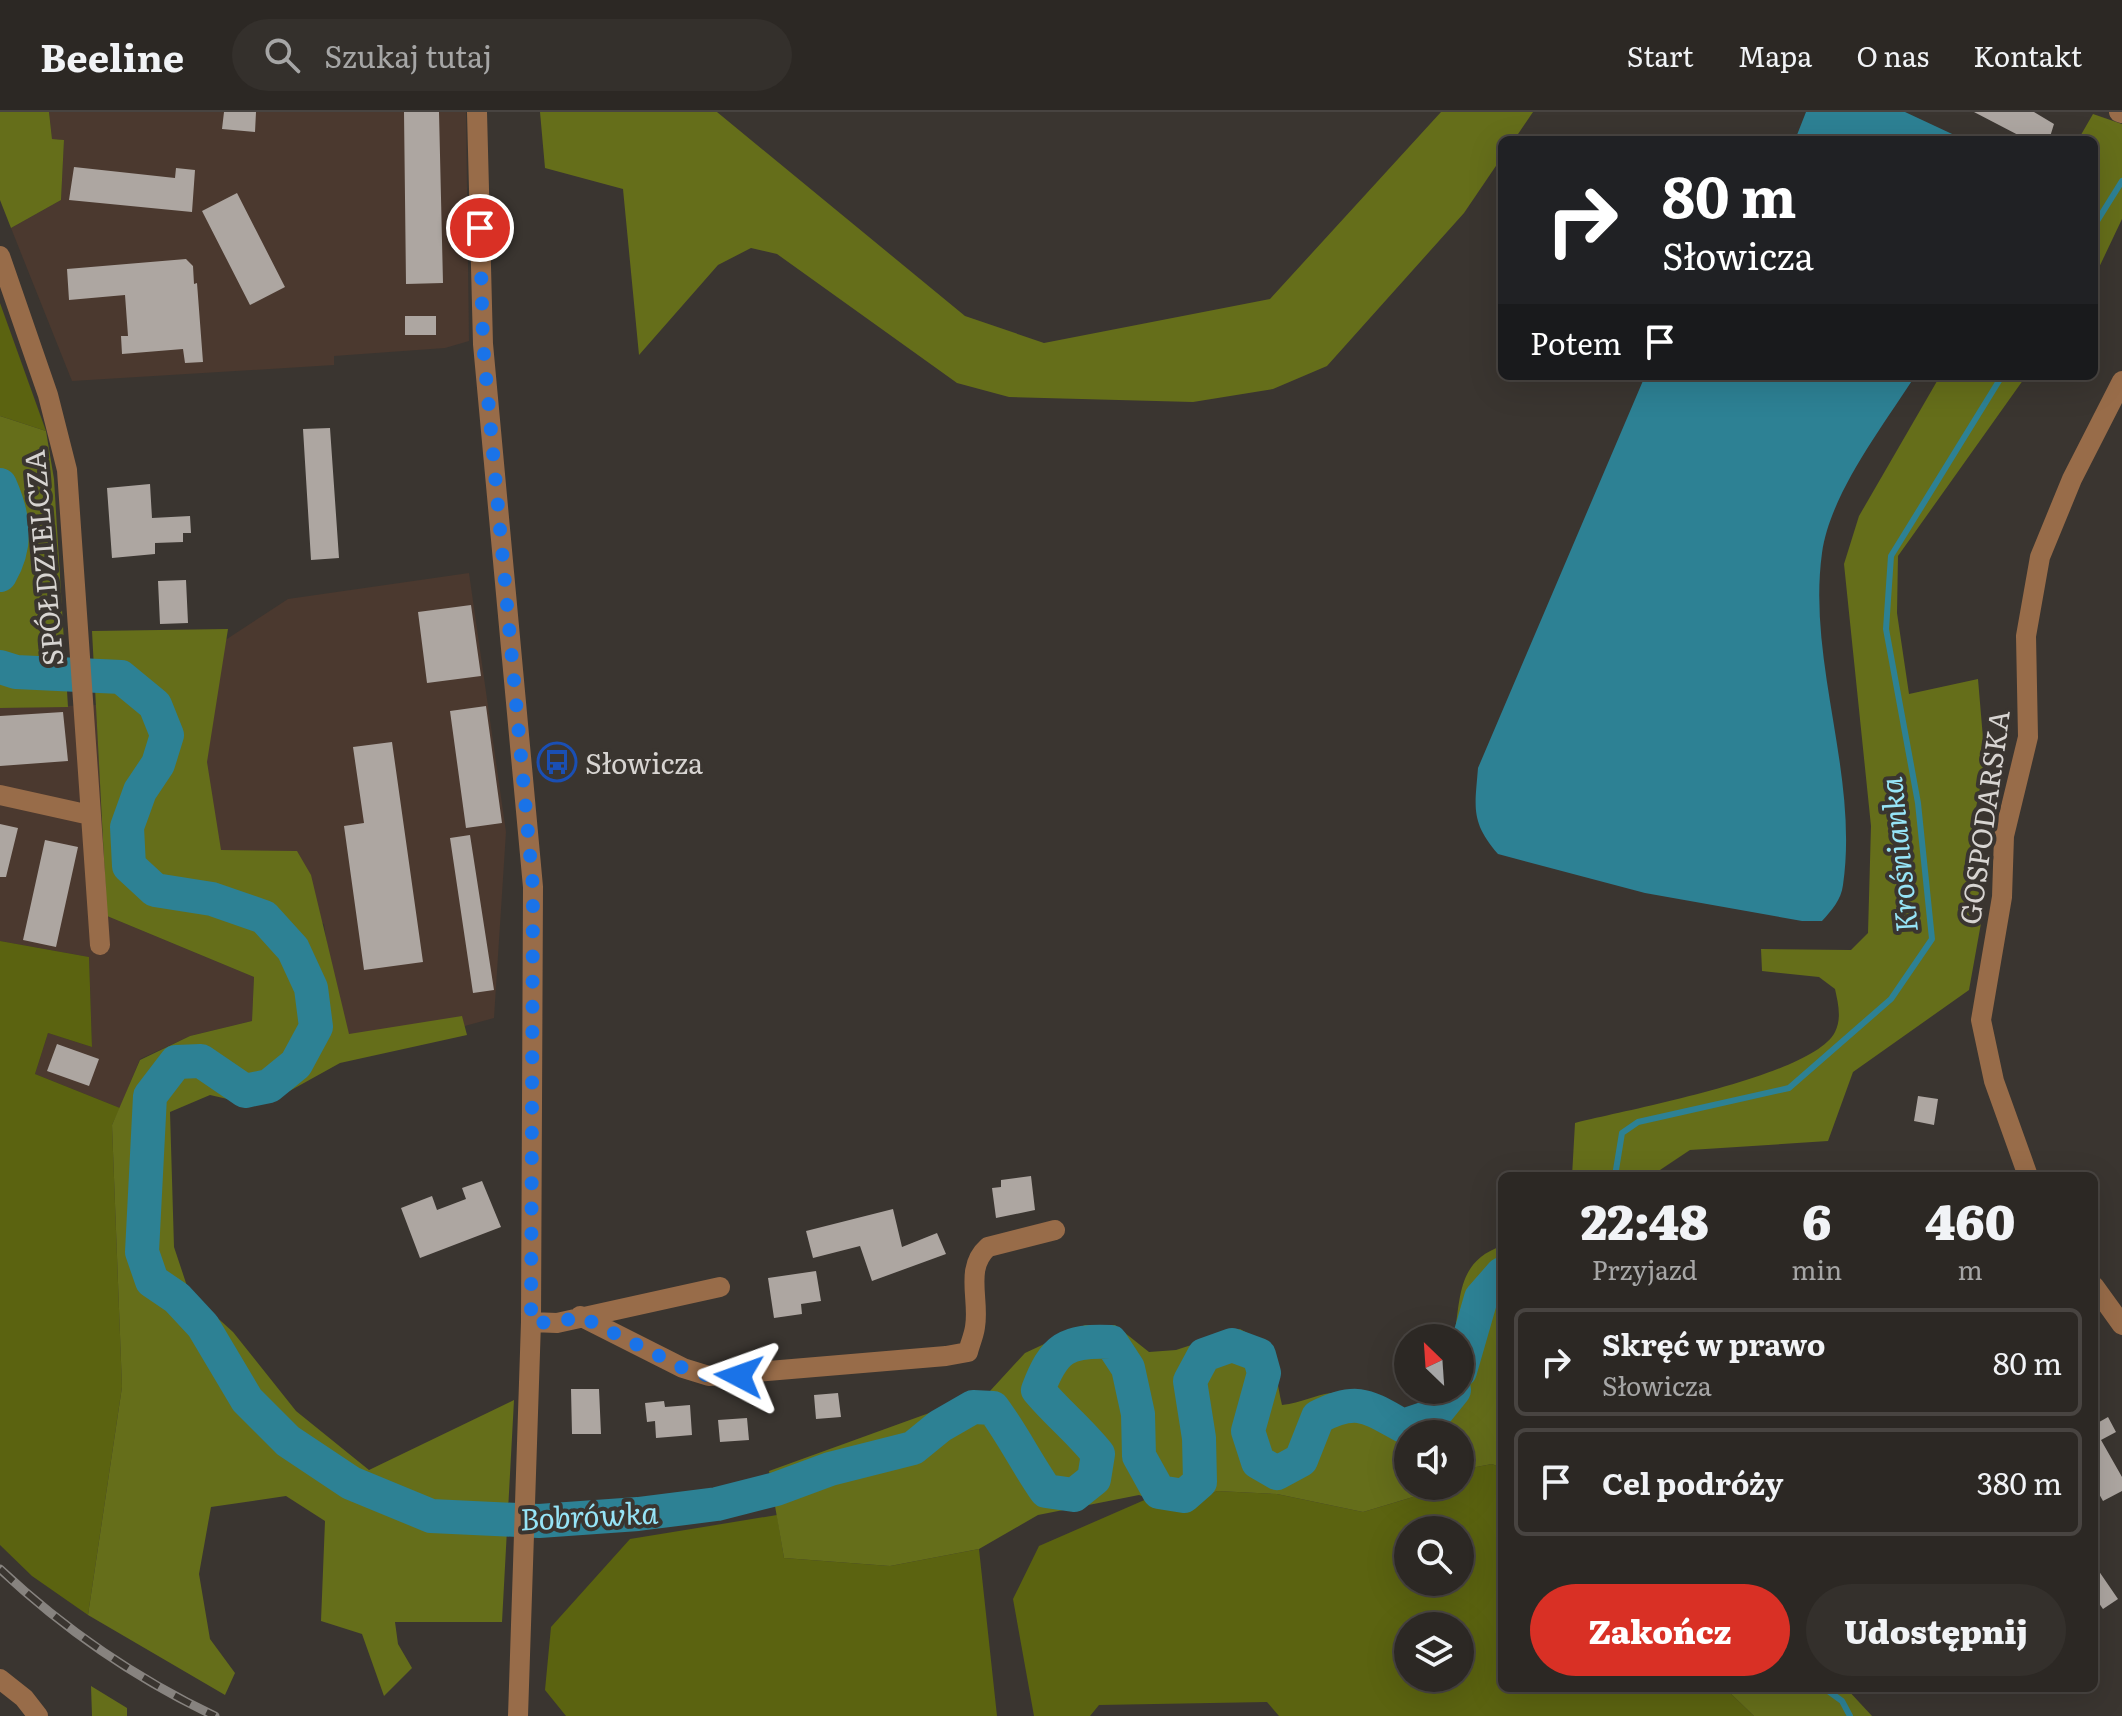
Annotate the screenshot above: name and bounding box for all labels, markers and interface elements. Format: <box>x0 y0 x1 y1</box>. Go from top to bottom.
search box <box>232 19 792 91</box>
text: Beeline <box>40 27 184 84</box>
icon: search <box>260 33 304 77</box>
text: Szukaj tutaj <box>324 33 492 77</box>
text: Start <box>1627 34 1694 76</box>
text: Mapa <box>1738 34 1812 76</box>
text: O nas <box>1856 34 1929 76</box>
text: Kontakt <box>1973 34 2082 76</box>
text: 80 m <box>1662 152 1797 235</box>
icon: right <box>1530 168 1634 272</box>
pin <box>446 194 514 262</box>
icon: arrive <box>458 206 502 250</box>
text: Słowicza <box>1662 228 1814 281</box>
text: Potem <box>1530 320 1622 364</box>
icon: arrive <box>1638 320 1682 364</box>
street label: SPÓŁDZIELCZA <box>12 448 72 668</box>
street label: GOSPODARSKA <box>1947 707 2019 927</box>
bus stop icon: Słowicza <box>536 741 578 783</box>
place label: Słowicza <box>585 741 703 783</box>
water label: Krośnianka <box>1867 775 1927 935</box>
text: 22:48 <box>1581 1184 1709 1255</box>
text: 6 <box>1802 1184 1831 1255</box>
text: 460 <box>1925 1184 2015 1255</box>
text: Przyjazd <box>1592 1249 1697 1288</box>
text: min <box>1791 1249 1842 1288</box>
text: m <box>1958 1249 1983 1288</box>
text: Skręć w prawo <box>1602 1321 1825 1365</box>
north arrow <box>1394 1324 1474 1404</box>
map controls <box>1394 1324 1474 1692</box>
position arrow <box>697 1334 781 1418</box>
icon: right <box>1534 1340 1578 1384</box>
text: 80 m <box>1993 1340 2062 1384</box>
text: Słowicza <box>1602 1365 1712 1404</box>
button: sound <box>1394 1420 1474 1500</box>
icon: arrive <box>1534 1460 1578 1504</box>
text: Cel podróży <box>1602 1460 1783 1504</box>
text: 380 m <box>1977 1460 2062 1504</box>
water label: Bobrówka <box>519 1488 659 1540</box>
button: search <box>1394 1516 1474 1596</box>
button: Zakończ <box>1530 1584 1790 1676</box>
button: Udostępnij <box>1806 1584 2066 1676</box>
button: layers <box>1394 1612 1474 1692</box>

